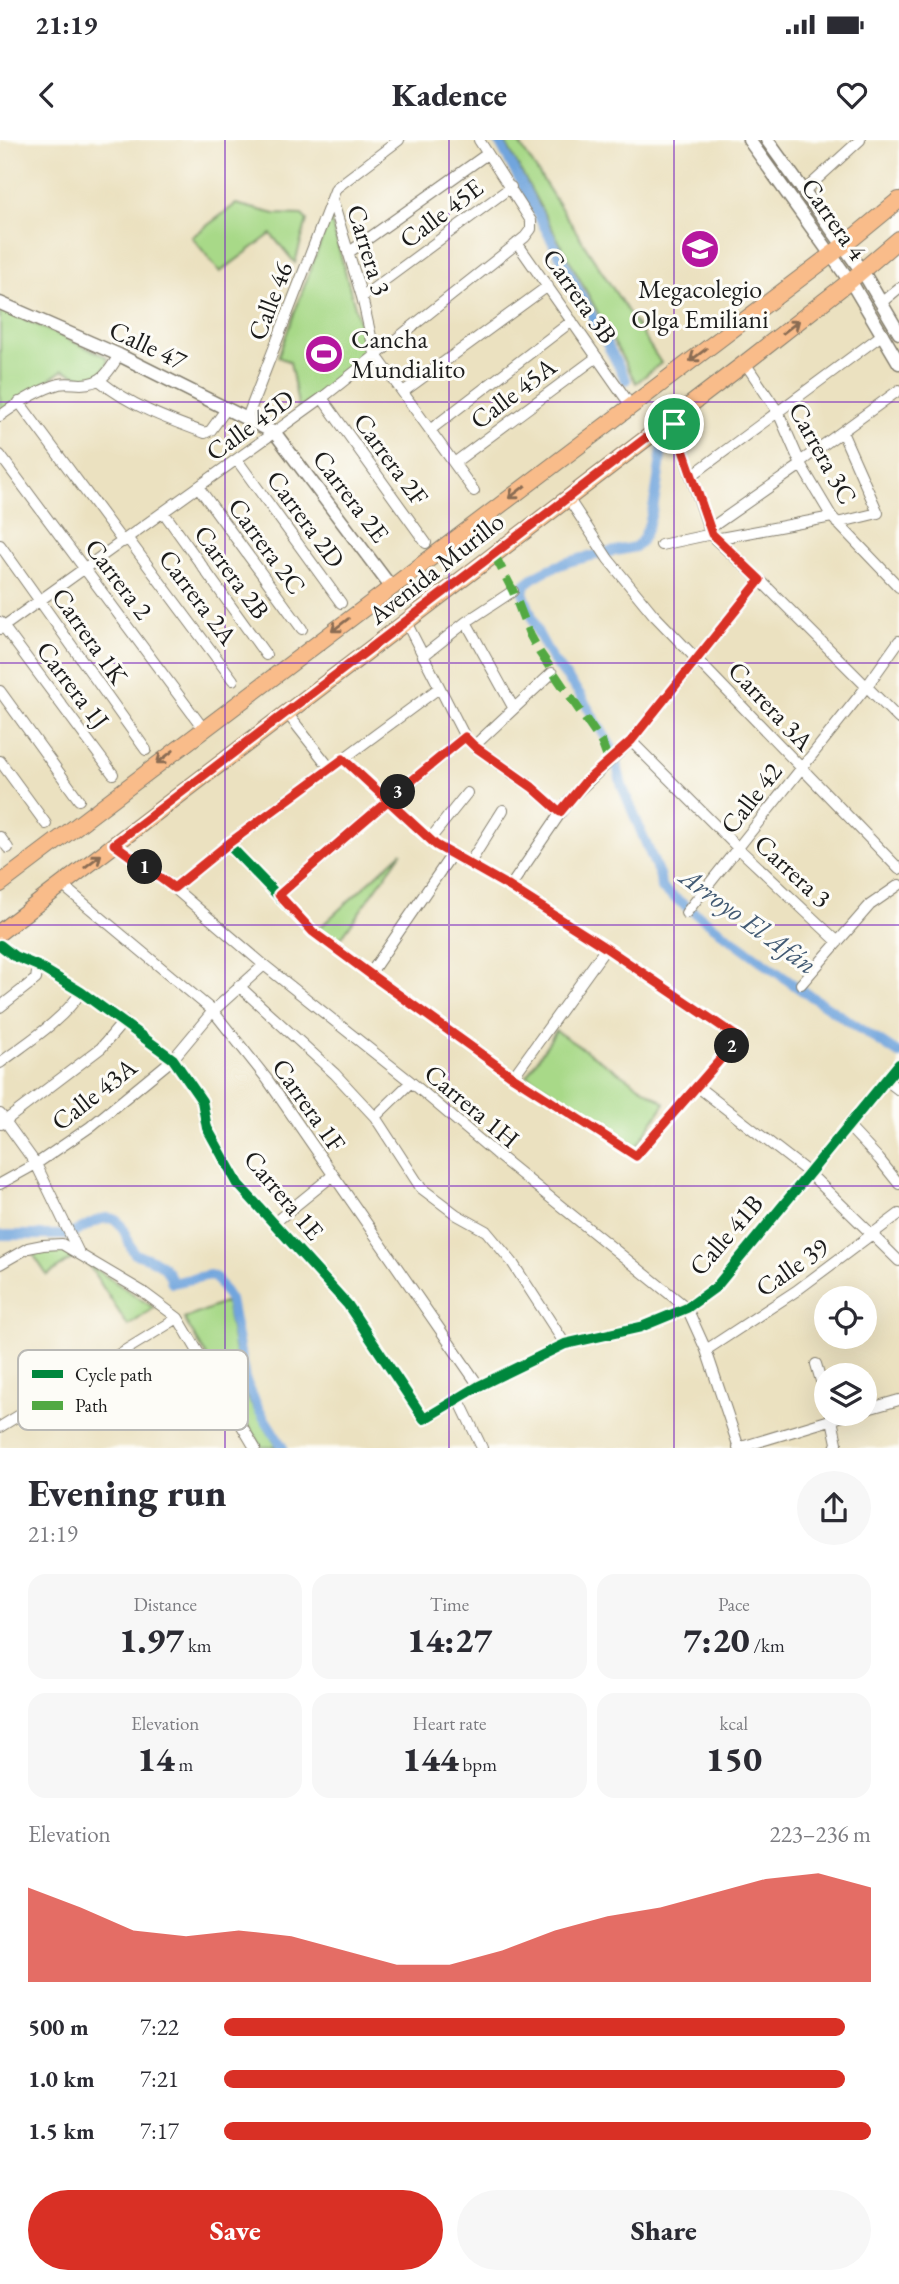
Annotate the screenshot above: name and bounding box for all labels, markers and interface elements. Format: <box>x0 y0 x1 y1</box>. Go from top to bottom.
text: 21:19 <box>35 8 97 42</box>
text: Kadence <box>392 74 507 116</box>
icon: back <box>28 76 66 114</box>
icon: heart <box>833 76 871 114</box>
street label: Calle 45E <box>392 170 490 256</box>
street label: Carrera 4 <box>793 171 875 267</box>
street label: Carrera 3 <box>339 201 399 299</box>
school or university icon: Megacolegio Olga Emiliani <box>679 228 721 270</box>
street label: Carrera 3B <box>535 242 625 350</box>
street label: Calle 46 <box>240 257 300 345</box>
place label: Megacolegio Olga Emiliani <box>631 272 769 336</box>
street label: Calle 47 <box>104 312 193 378</box>
one-way arrow <box>782 320 800 335</box>
place label: Cancha Mundialito <box>351 322 465 386</box>
sports icon: Cancha Mundialito <box>303 333 345 375</box>
one-way arrow <box>690 347 708 362</box>
street label: Calle 45A <box>463 349 564 437</box>
street label: Calle 45D <box>199 381 301 469</box>
pin <box>644 394 704 454</box>
street label: Carrera 3C <box>781 396 865 510</box>
icon: arrive <box>655 405 693 443</box>
street label: Carrera 2F <box>346 406 436 512</box>
street label: Carrera 2E <box>305 443 397 550</box>
street label: Carrera 2D <box>259 463 353 575</box>
one-way arrow <box>508 485 527 499</box>
street label: Carrera 2C <box>220 491 314 601</box>
street label: Avenida Murillo <box>360 504 511 632</box>
street label: Carrera 2B <box>186 518 278 626</box>
street label: Carrera 2 <box>77 532 161 627</box>
street label: Carrera 2A <box>151 542 246 652</box>
street label: Carrera 1K <box>44 581 136 691</box>
one-way arrow <box>331 618 350 633</box>
street label: Carrera 1J <box>29 634 117 736</box>
street label: Carrera 3A <box>721 654 822 759</box>
one-way arrow <box>156 749 175 764</box>
street label: Calle 42 <box>712 755 790 841</box>
pin: 3 <box>380 774 416 810</box>
text: 3 <box>392 779 403 804</box>
street label: Carrera 3 <box>747 827 839 915</box>
pin: 1 <box>128 850 162 884</box>
one-way arrow <box>83 853 102 868</box>
text: 1 <box>139 854 150 879</box>
water label: Arroyo El Afán <box>672 857 825 982</box>
pin: 2 <box>714 1028 750 1063</box>
text: 2 <box>726 1033 737 1058</box>
street label: Calle 43A <box>44 1049 145 1138</box>
street label: Carrera 1F <box>265 1052 353 1158</box>
street label: Carrera 1H <box>417 1056 527 1156</box>
street label: Carrera 1E <box>236 1143 332 1247</box>
street label: Calle 41B <box>681 1187 771 1283</box>
street label: Calle 39 <box>749 1229 836 1304</box>
map controls <box>814 1286 877 1426</box>
button: locate <box>814 1286 877 1349</box>
legend <box>18 1350 248 1430</box>
text: Cycle path <box>75 1362 153 1387</box>
button: layers <box>814 1363 877 1426</box>
text: Path <box>75 1393 108 1418</box>
text: Evening run <box>28 1468 226 1517</box>
button: share <box>797 1471 871 1545</box>
text: 21:19 <box>28 1519 78 1549</box>
text: Distance <box>133 1592 197 1617</box>
text: Time <box>430 1592 469 1617</box>
text: Pace <box>718 1592 750 1617</box>
text: 1.97 <box>119 1617 184 1662</box>
text: 14:27 <box>407 1617 492 1662</box>
text: 7:20 <box>683 1617 750 1662</box>
text: km <box>184 1633 212 1658</box>
text: /km <box>750 1633 785 1658</box>
text: Elevation <box>131 1711 199 1736</box>
text: Heart rate <box>413 1711 486 1736</box>
text: kcal <box>720 1711 748 1736</box>
text: 14 <box>137 1736 175 1781</box>
text: 144 <box>402 1736 459 1781</box>
text: 150 <box>705 1736 762 1781</box>
text: m <box>175 1752 193 1777</box>
text: bpm <box>459 1752 497 1777</box>
text: Elevation <box>28 1819 111 1849</box>
text: 223–236 m <box>770 1819 871 1849</box>
text: 500 m <box>28 2012 89 2042</box>
text: 7:22 <box>140 2012 179 2042</box>
text: 1.0 km <box>28 2064 95 2094</box>
text: 7:21 <box>140 2064 179 2094</box>
text: 1.5 km <box>28 2116 95 2146</box>
text: 7:17 <box>140 2116 179 2146</box>
button: Save <box>28 2190 443 2270</box>
button: Share <box>457 2190 871 2270</box>

